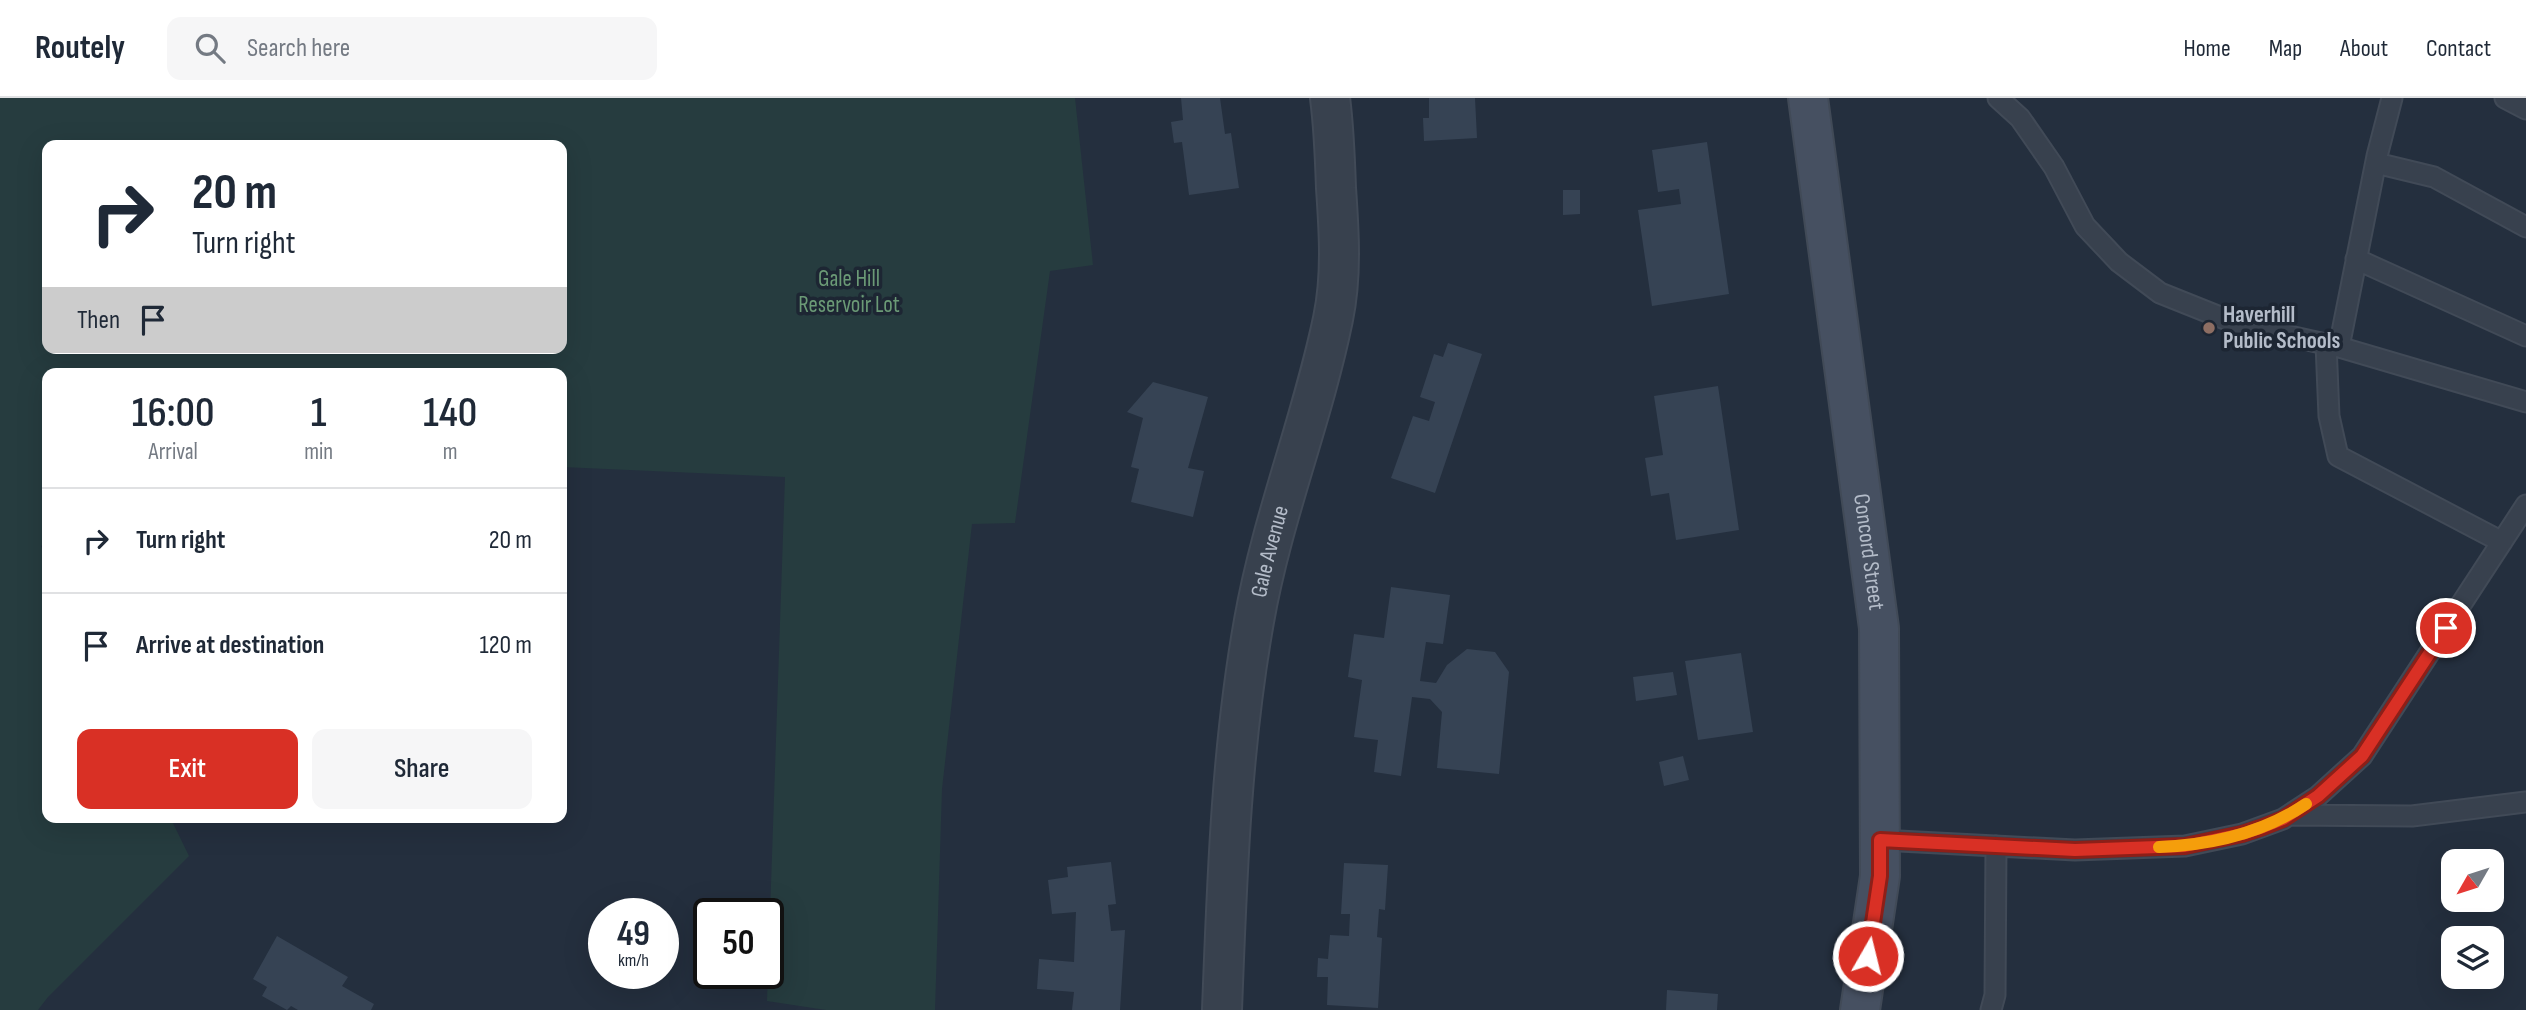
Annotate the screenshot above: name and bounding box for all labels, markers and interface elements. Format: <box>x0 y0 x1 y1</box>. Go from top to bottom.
search box <box>167 17 657 80</box>
text: Routely <box>35 28 125 68</box>
icon: search <box>191 29 229 67</box>
text: Search here <box>247 33 350 64</box>
text: Home <box>2183 34 2231 63</box>
text: Map <box>2269 34 2302 63</box>
text: About <box>2340 34 2388 63</box>
text: Contact <box>2426 34 2491 63</box>
text: 20 m <box>192 164 277 223</box>
icon: right <box>77 168 168 259</box>
text: Turn right <box>192 224 296 263</box>
park label: Gale Hill Reservoir Lot <box>798 265 900 319</box>
icon: arrive <box>134 301 172 339</box>
place label: Haverhill Public Schools <box>2223 301 2340 355</box>
text: Then <box>77 305 120 336</box>
marker: Haverhill Public Schools <box>2201 320 2217 336</box>
text: 16:00 <box>132 388 214 439</box>
text: 1 <box>311 388 327 439</box>
text: 140 <box>423 388 477 439</box>
text: Arrival <box>148 438 198 466</box>
text: min <box>304 438 333 466</box>
text: m <box>443 438 457 466</box>
street label: Concord Street <box>1847 492 1890 612</box>
street label: Gale Avenue <box>1245 502 1295 600</box>
icon: right <box>77 522 115 560</box>
text: Turn right <box>136 525 225 556</box>
text: 20 m <box>489 525 532 556</box>
pin <box>2416 598 2476 658</box>
icon: arrive <box>2427 609 2465 647</box>
icon: arrive <box>77 627 115 665</box>
text: Arrive at destination <box>136 630 324 661</box>
text: 120 m <box>479 630 532 661</box>
button: Exit <box>77 729 298 809</box>
button: Share <box>312 729 532 809</box>
north arrow <box>2441 849 2504 912</box>
map controls <box>2441 849 2504 989</box>
speed limit sign: 50 <box>693 898 784 989</box>
text: 49 <box>617 913 650 956</box>
position arrow <box>1831 919 1905 993</box>
button: layers <box>2441 926 2504 989</box>
text: km/h <box>618 950 649 971</box>

